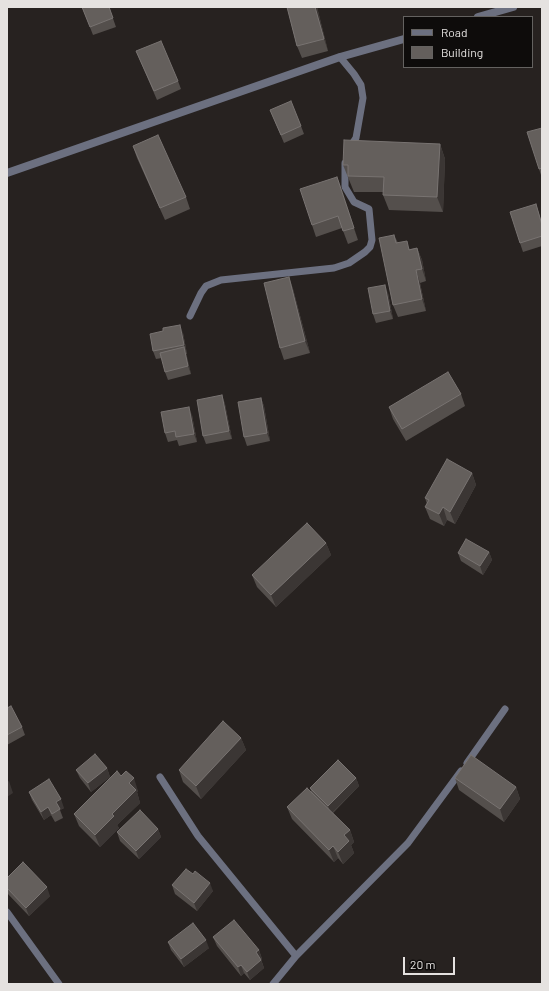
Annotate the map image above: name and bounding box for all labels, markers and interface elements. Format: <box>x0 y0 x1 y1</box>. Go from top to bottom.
legend <box>403 16 533 68</box>
text: Road <box>441 25 468 39</box>
text: Building <box>441 45 483 59</box>
scale bar <box>405 949 457 975</box>
text: 20 m <box>410 957 436 971</box>

